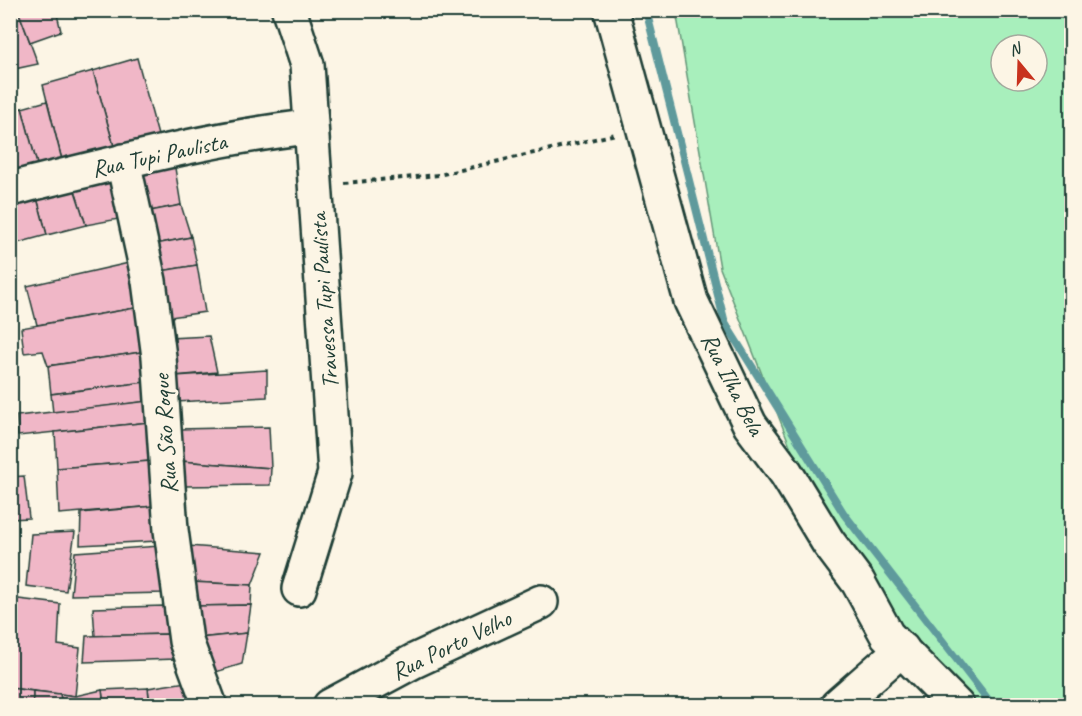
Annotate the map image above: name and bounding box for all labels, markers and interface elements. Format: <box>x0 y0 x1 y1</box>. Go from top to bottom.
north arrow <box>989 33 1049 93</box>
text: N <box>1007 38 1025 61</box>
street label: Rua Tupi Paulista <box>89 126 230 184</box>
street label: Travessa Tupi Paulista <box>303 210 345 390</box>
street label: Rua Ilha Bela <box>694 328 772 442</box>
street label: Rua São Roque <box>146 371 184 495</box>
street label: Rua Porto Velho <box>386 602 517 687</box>

